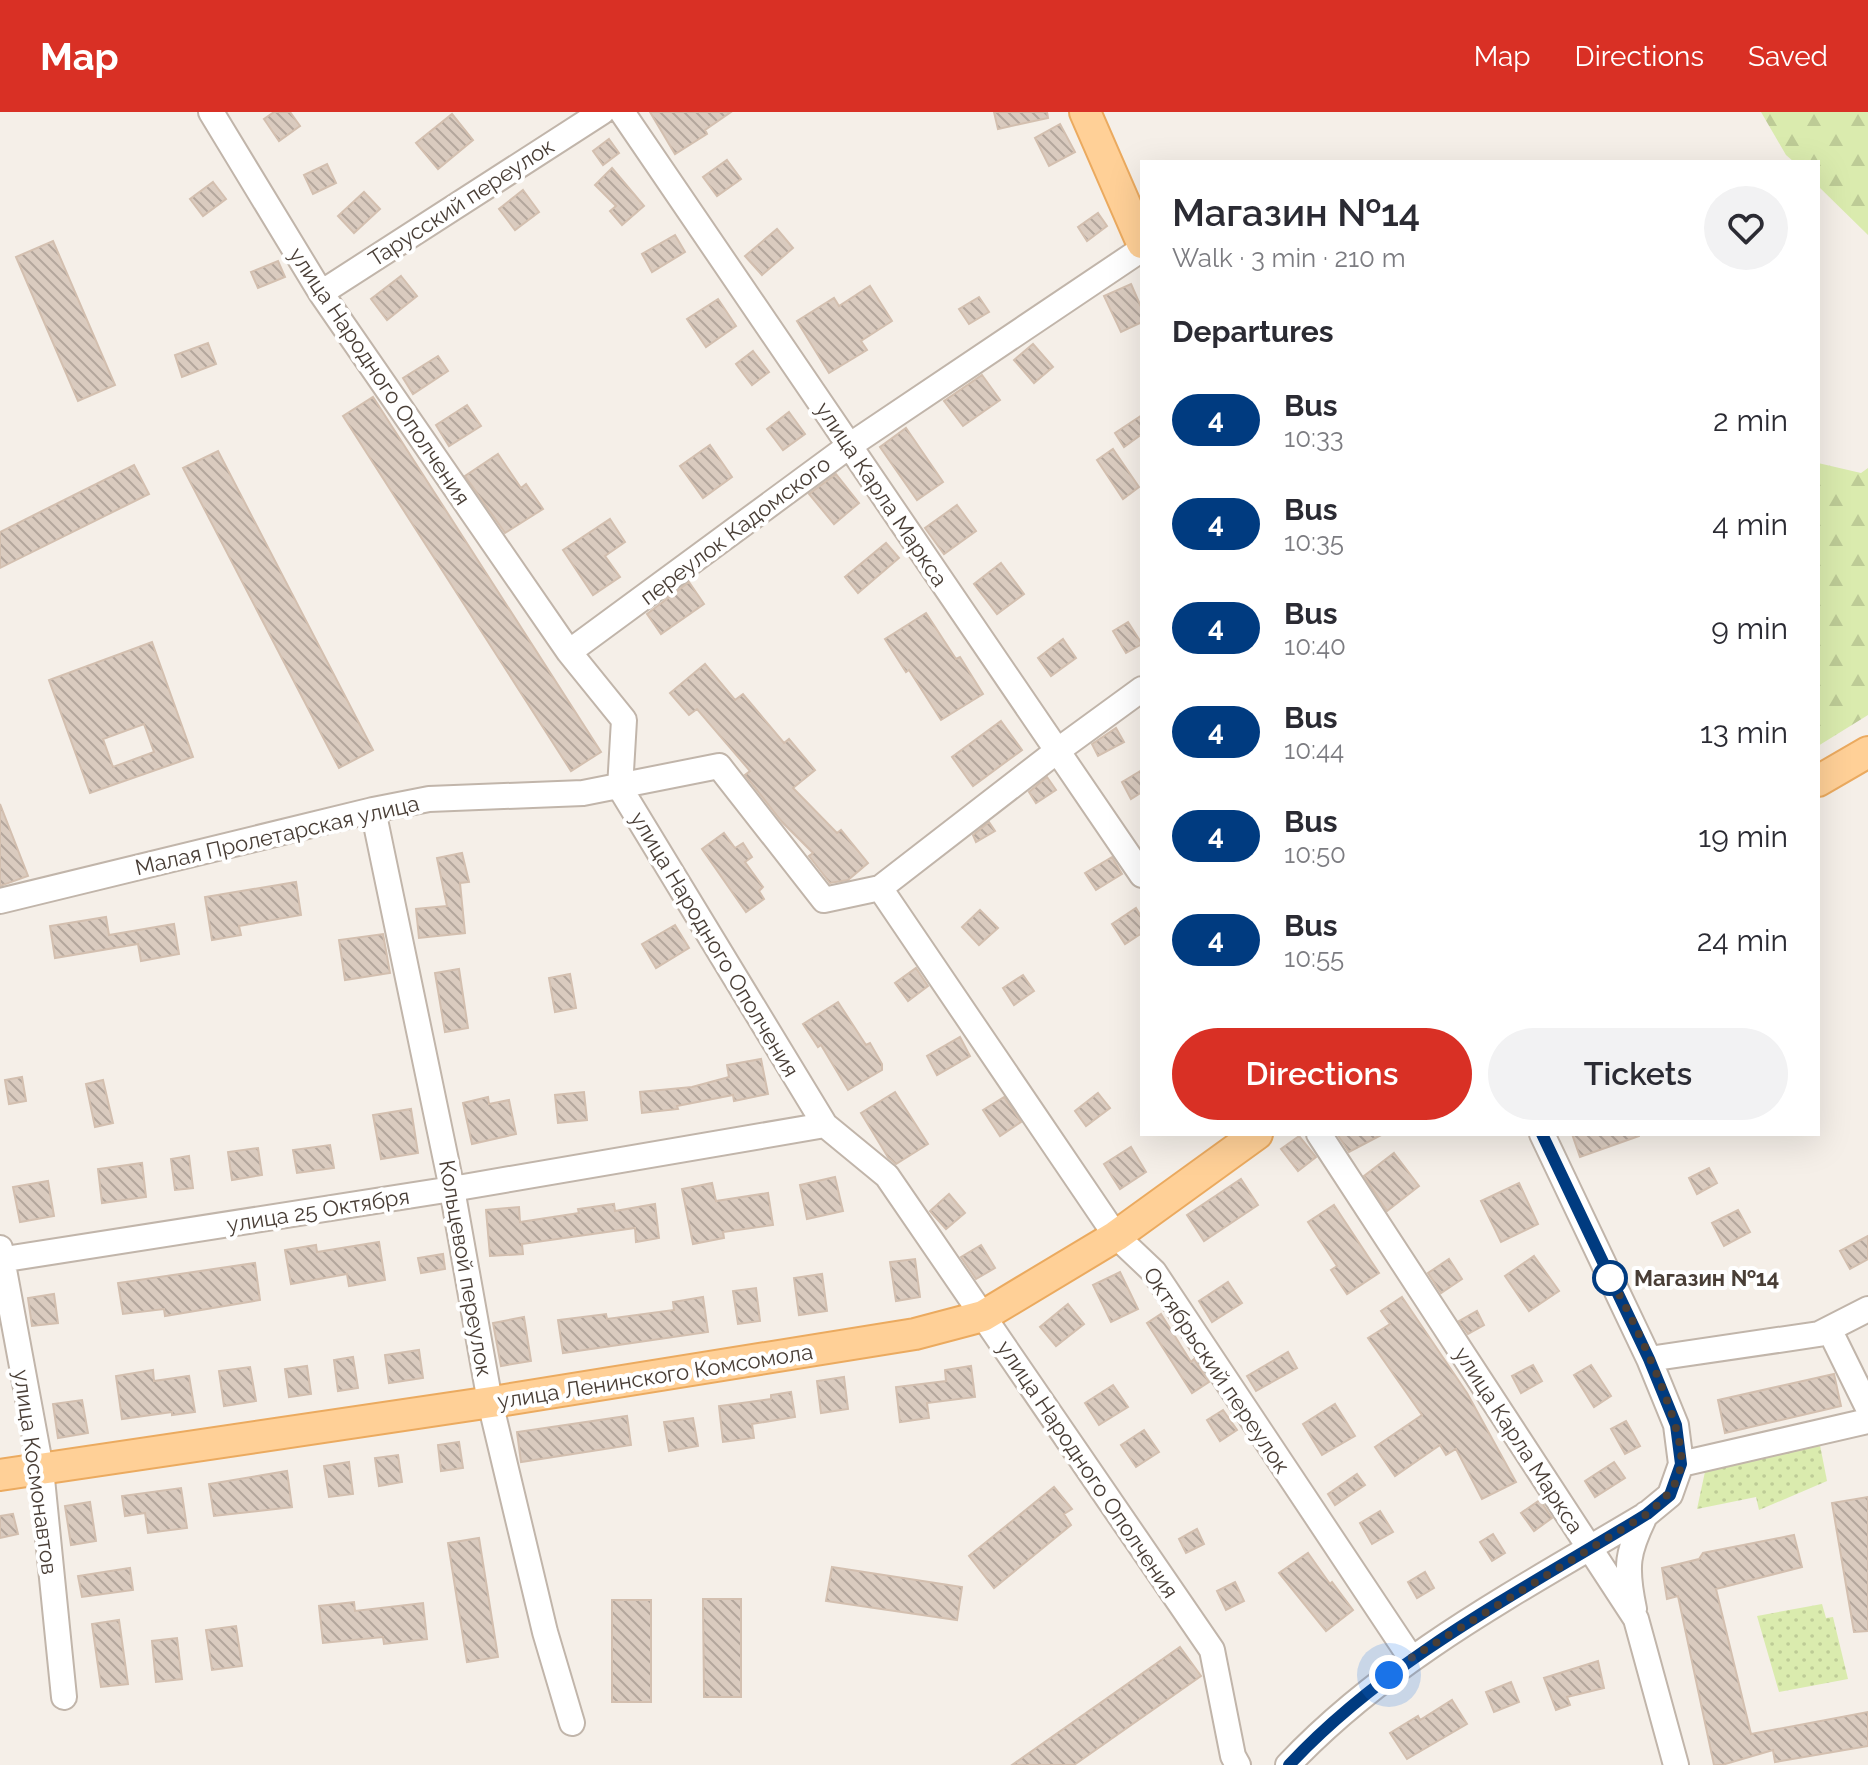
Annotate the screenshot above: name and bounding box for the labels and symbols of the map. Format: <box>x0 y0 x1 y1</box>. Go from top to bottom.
street label: Тарусский переулок <box>364 132 558 272</box>
street label: улица Народного Ополчения <box>284 242 476 510</box>
street label: улица Карла Маркса <box>811 397 953 591</box>
street label: переулок Кадомского <box>635 450 835 610</box>
street label: Малая Пролетарская улица <box>133 790 421 880</box>
street label: улица Народного Ополчения <box>625 807 805 1081</box>
street label: Кольцевой переулок <box>434 1158 498 1378</box>
street label: улица 25 Октября <box>225 1183 411 1237</box>
marker: Магазин №14 <box>1593 1261 1627 1295</box>
street label: Октябрьский переулок <box>1138 1262 1296 1478</box>
place label: Магазин №14 <box>1634 1265 1779 1291</box>
street label: улица Народного Ополчения <box>992 1335 1184 1603</box>
street label: улица Ленинского Комсомола <box>495 1338 815 1414</box>
street label: улица Карла Маркса <box>1449 1342 1589 1538</box>
street label: улица Космонавтов <box>9 1368 63 1576</box>
your location <box>1369 1655 1409 1695</box>

